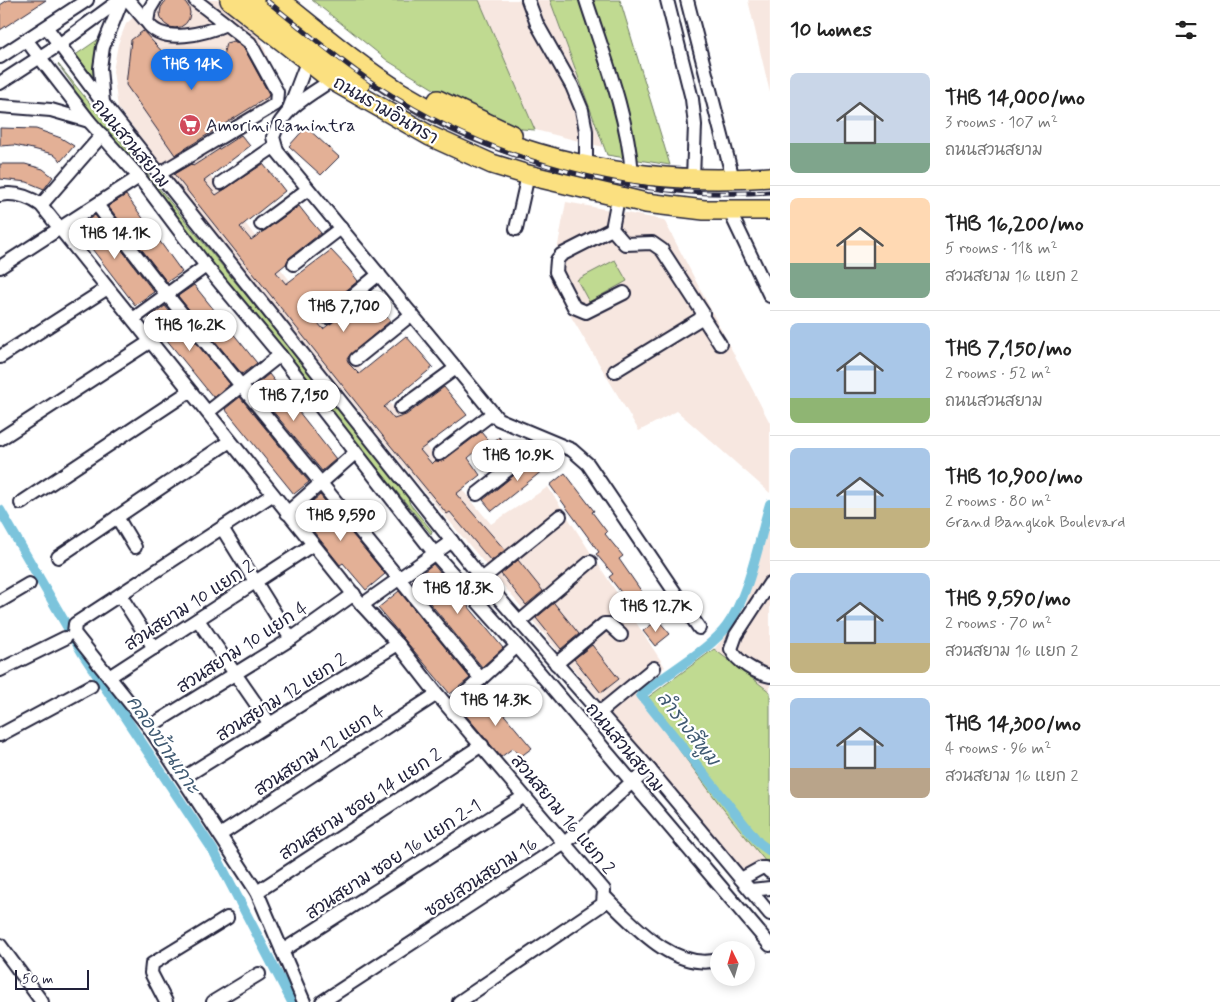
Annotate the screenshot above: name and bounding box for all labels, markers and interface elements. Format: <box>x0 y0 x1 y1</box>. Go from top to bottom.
text: 10 homes <box>790 16 872 44</box>
icon: filters <box>1172 16 1200 44</box>
pin: THB 14K <box>146 48 238 91</box>
text: THB 14K <box>162 54 222 75</box>
street label: ถนนรามอินทรา <box>329 71 442 151</box>
text: THB 14,000/mo <box>945 84 1085 112</box>
icon: home <box>830 93 890 153</box>
street label: ถนนสวนสยาม <box>86 94 175 193</box>
text: 3 rooms · 107 m² <box>945 112 1058 133</box>
supermarket icon: Amorini Ramintra <box>178 113 202 137</box>
place label: Amorini Ramintra <box>206 114 356 138</box>
text: ถนนสวนสยาม <box>945 140 1043 161</box>
text: THB 16,200/mo <box>945 210 1084 238</box>
pin: THB 14.1K <box>58 218 172 260</box>
icon: home <box>830 218 890 278</box>
text: THB 14.1K <box>80 223 150 244</box>
text: 5 rooms · 118 m² <box>945 238 1058 259</box>
text: สวนสยาม 16 แยก 2 <box>945 266 1078 287</box>
pin: THB 7,700 <box>287 290 401 333</box>
text: THB 7,700 <box>308 296 380 317</box>
pin: THB 16.2K <box>133 310 247 352</box>
text: THB 16.2K <box>155 315 225 336</box>
text: THB 7,150/mo <box>945 335 1072 363</box>
icon: home <box>830 343 890 403</box>
text: 2 rooms · 52 m² <box>945 363 1051 384</box>
pin: THB 7,150 <box>237 380 351 422</box>
text: THB 7,150 <box>259 385 329 406</box>
text: ถนนสวนสยาม <box>945 391 1043 412</box>
pin: THB 10.9K <box>461 440 575 482</box>
text: THB 10.9K <box>483 445 553 466</box>
text: THB 10,900/mo <box>945 463 1083 491</box>
icon: home <box>830 468 890 528</box>
text: 2 rooms · 80 m² <box>945 491 1051 512</box>
pin: THB 9,590 <box>284 500 398 542</box>
text: THB 9,590 <box>306 505 376 526</box>
text: Grand Bangkok Boulevard <box>945 512 1125 533</box>
street label: สวนสยาม 10 แยก 2 <box>120 555 259 657</box>
pin: THB 18.3K <box>401 572 515 615</box>
text: THB 18.3K <box>423 578 493 599</box>
text: THB 9,590/mo <box>945 585 1071 613</box>
pin: THB 12.7K <box>599 590 713 633</box>
icon: home <box>830 593 890 653</box>
street label: สวนสยาม 10 แยก 4 <box>172 596 313 699</box>
text: THB 12.7K <box>620 596 692 617</box>
text: 2 rooms · 70 m² <box>945 613 1052 634</box>
text: สวนสยาม 16 แยก 2 <box>945 641 1078 662</box>
street label: สวนสยาม 12 แยก 2 <box>212 648 351 748</box>
pin: THB 14.3K <box>439 684 553 727</box>
water label: ลำรางสีพูม <box>650 686 726 774</box>
water label: คลองบ้านเกาะ <box>121 690 207 801</box>
text: THB 14.3K <box>461 690 531 711</box>
street label: ถนนสวนสยาม <box>580 698 669 797</box>
street label: สวนสยาม 12 แยก 4 <box>250 700 389 802</box>
text: THB 14,300/mo <box>945 710 1081 738</box>
icon: home <box>830 718 890 778</box>
text: 4 rooms · 96 m² <box>945 738 1051 759</box>
street label: สวนสยาม ซอย 14 แยก 2 <box>275 743 447 866</box>
street label: สวนสยาม 16 แยก 2 <box>505 750 620 880</box>
text: สวนสยาม 16 แยก 2 <box>945 766 1078 787</box>
street label: สวนสยาม ซอย 16 แยก 2-1 <box>301 794 486 926</box>
street label: ซอยสวนสยาม 16 <box>421 832 543 923</box>
north arrow <box>710 941 755 986</box>
map controls <box>710 941 755 986</box>
scale bar <box>15 967 89 990</box>
text: 50 m <box>22 970 53 988</box>

